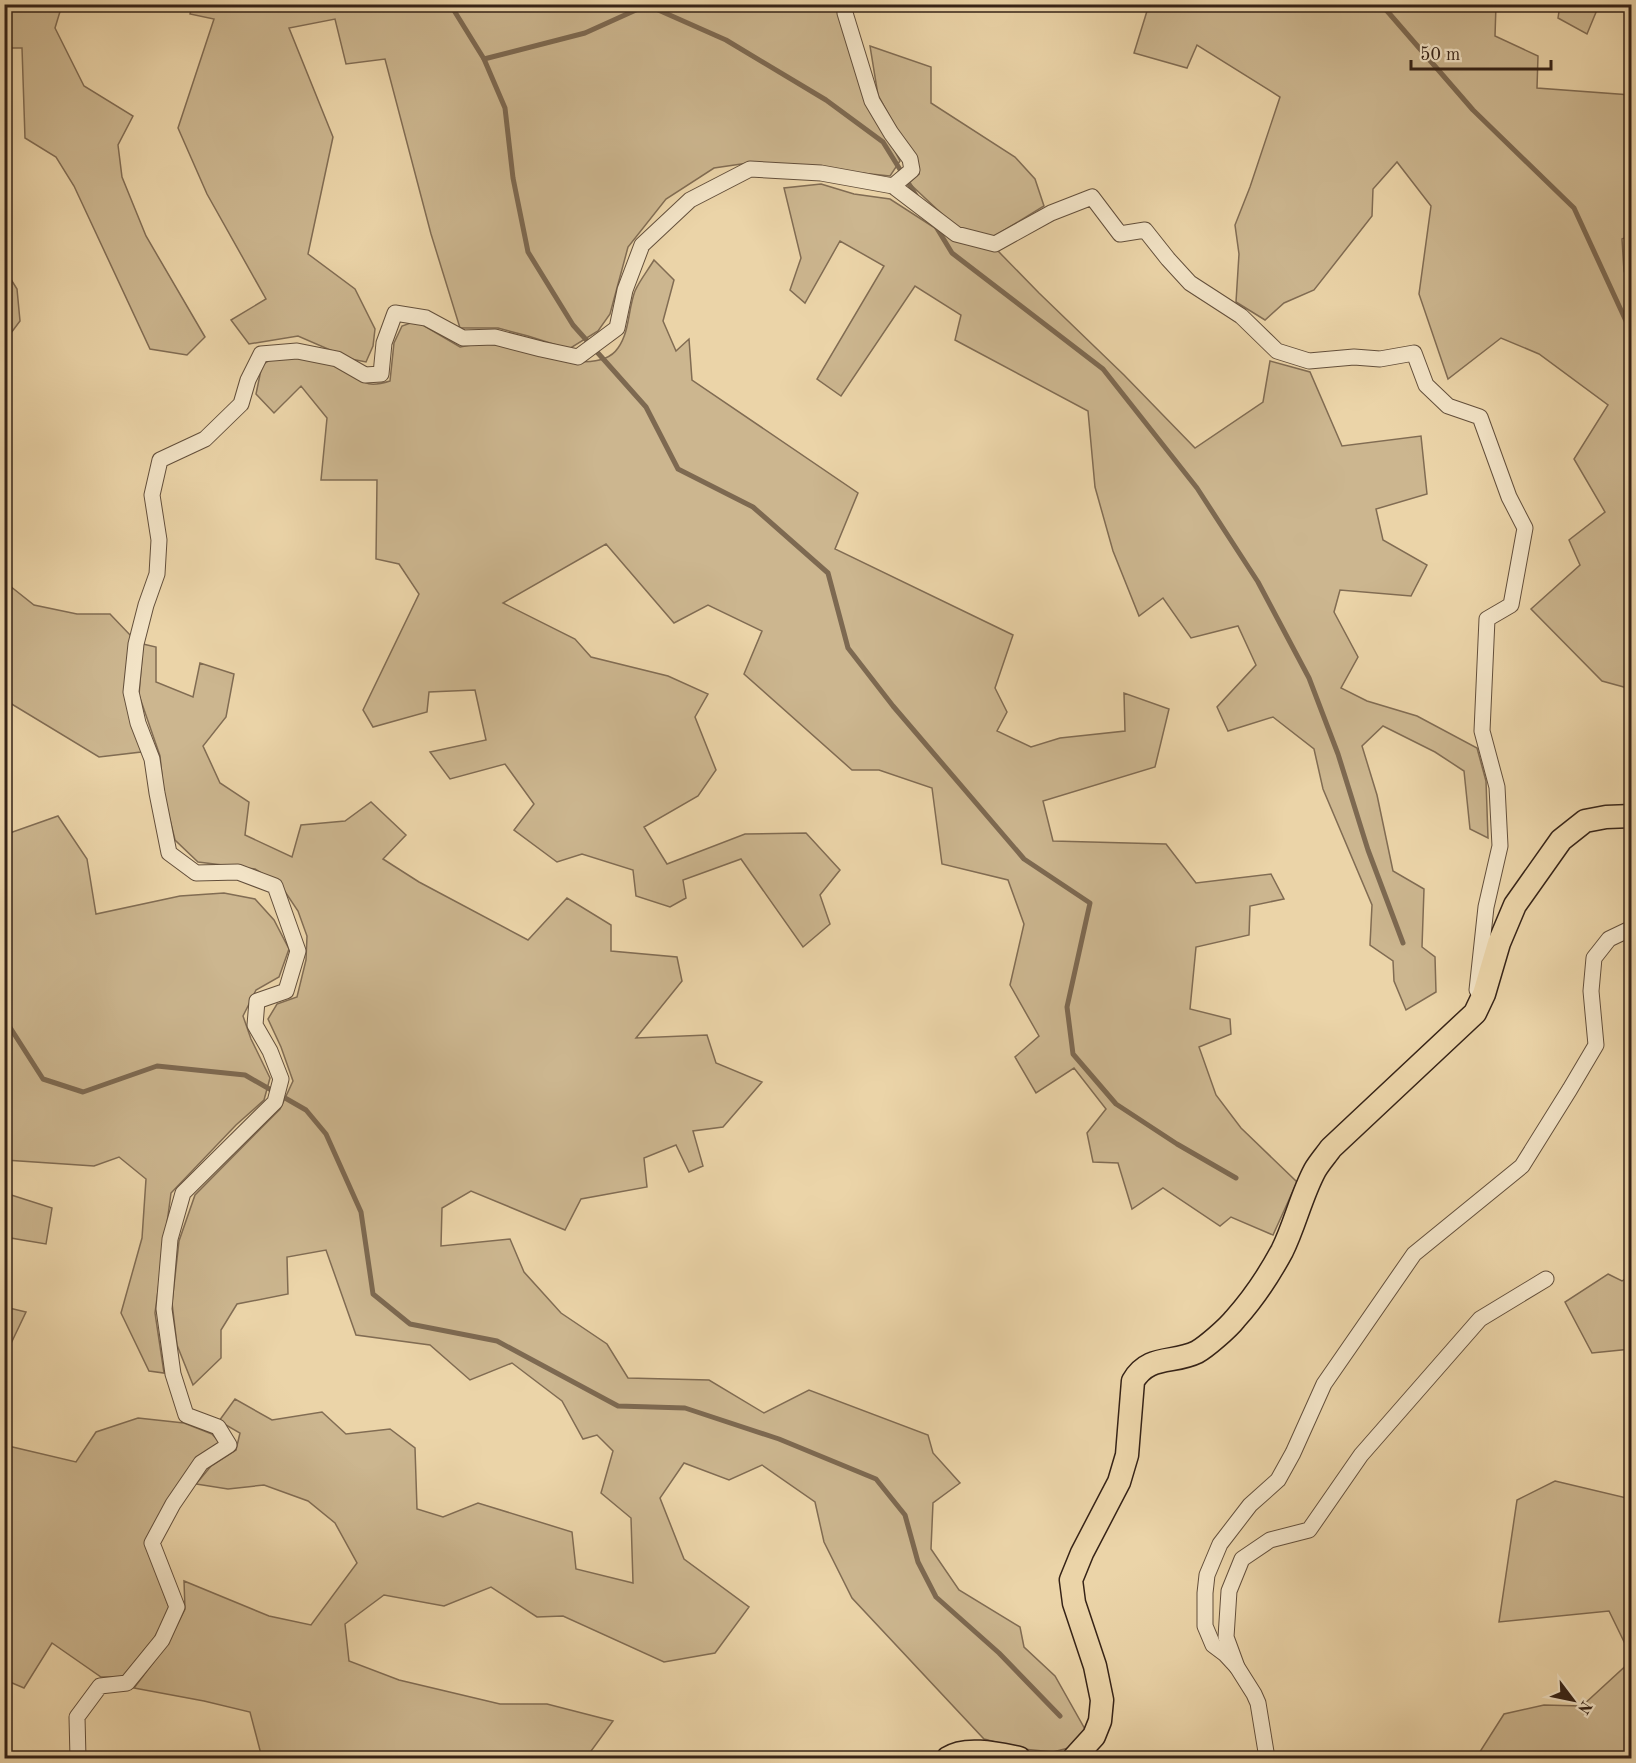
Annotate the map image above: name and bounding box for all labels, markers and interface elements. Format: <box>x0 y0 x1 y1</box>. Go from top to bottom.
scale bar <box>1411 33 1550 71</box>
text: 50 m <box>1420 46 1460 64</box>
north arrow <box>1543 1670 1603 1730</box>
text: N <box>1574 1697 1594 1717</box>

